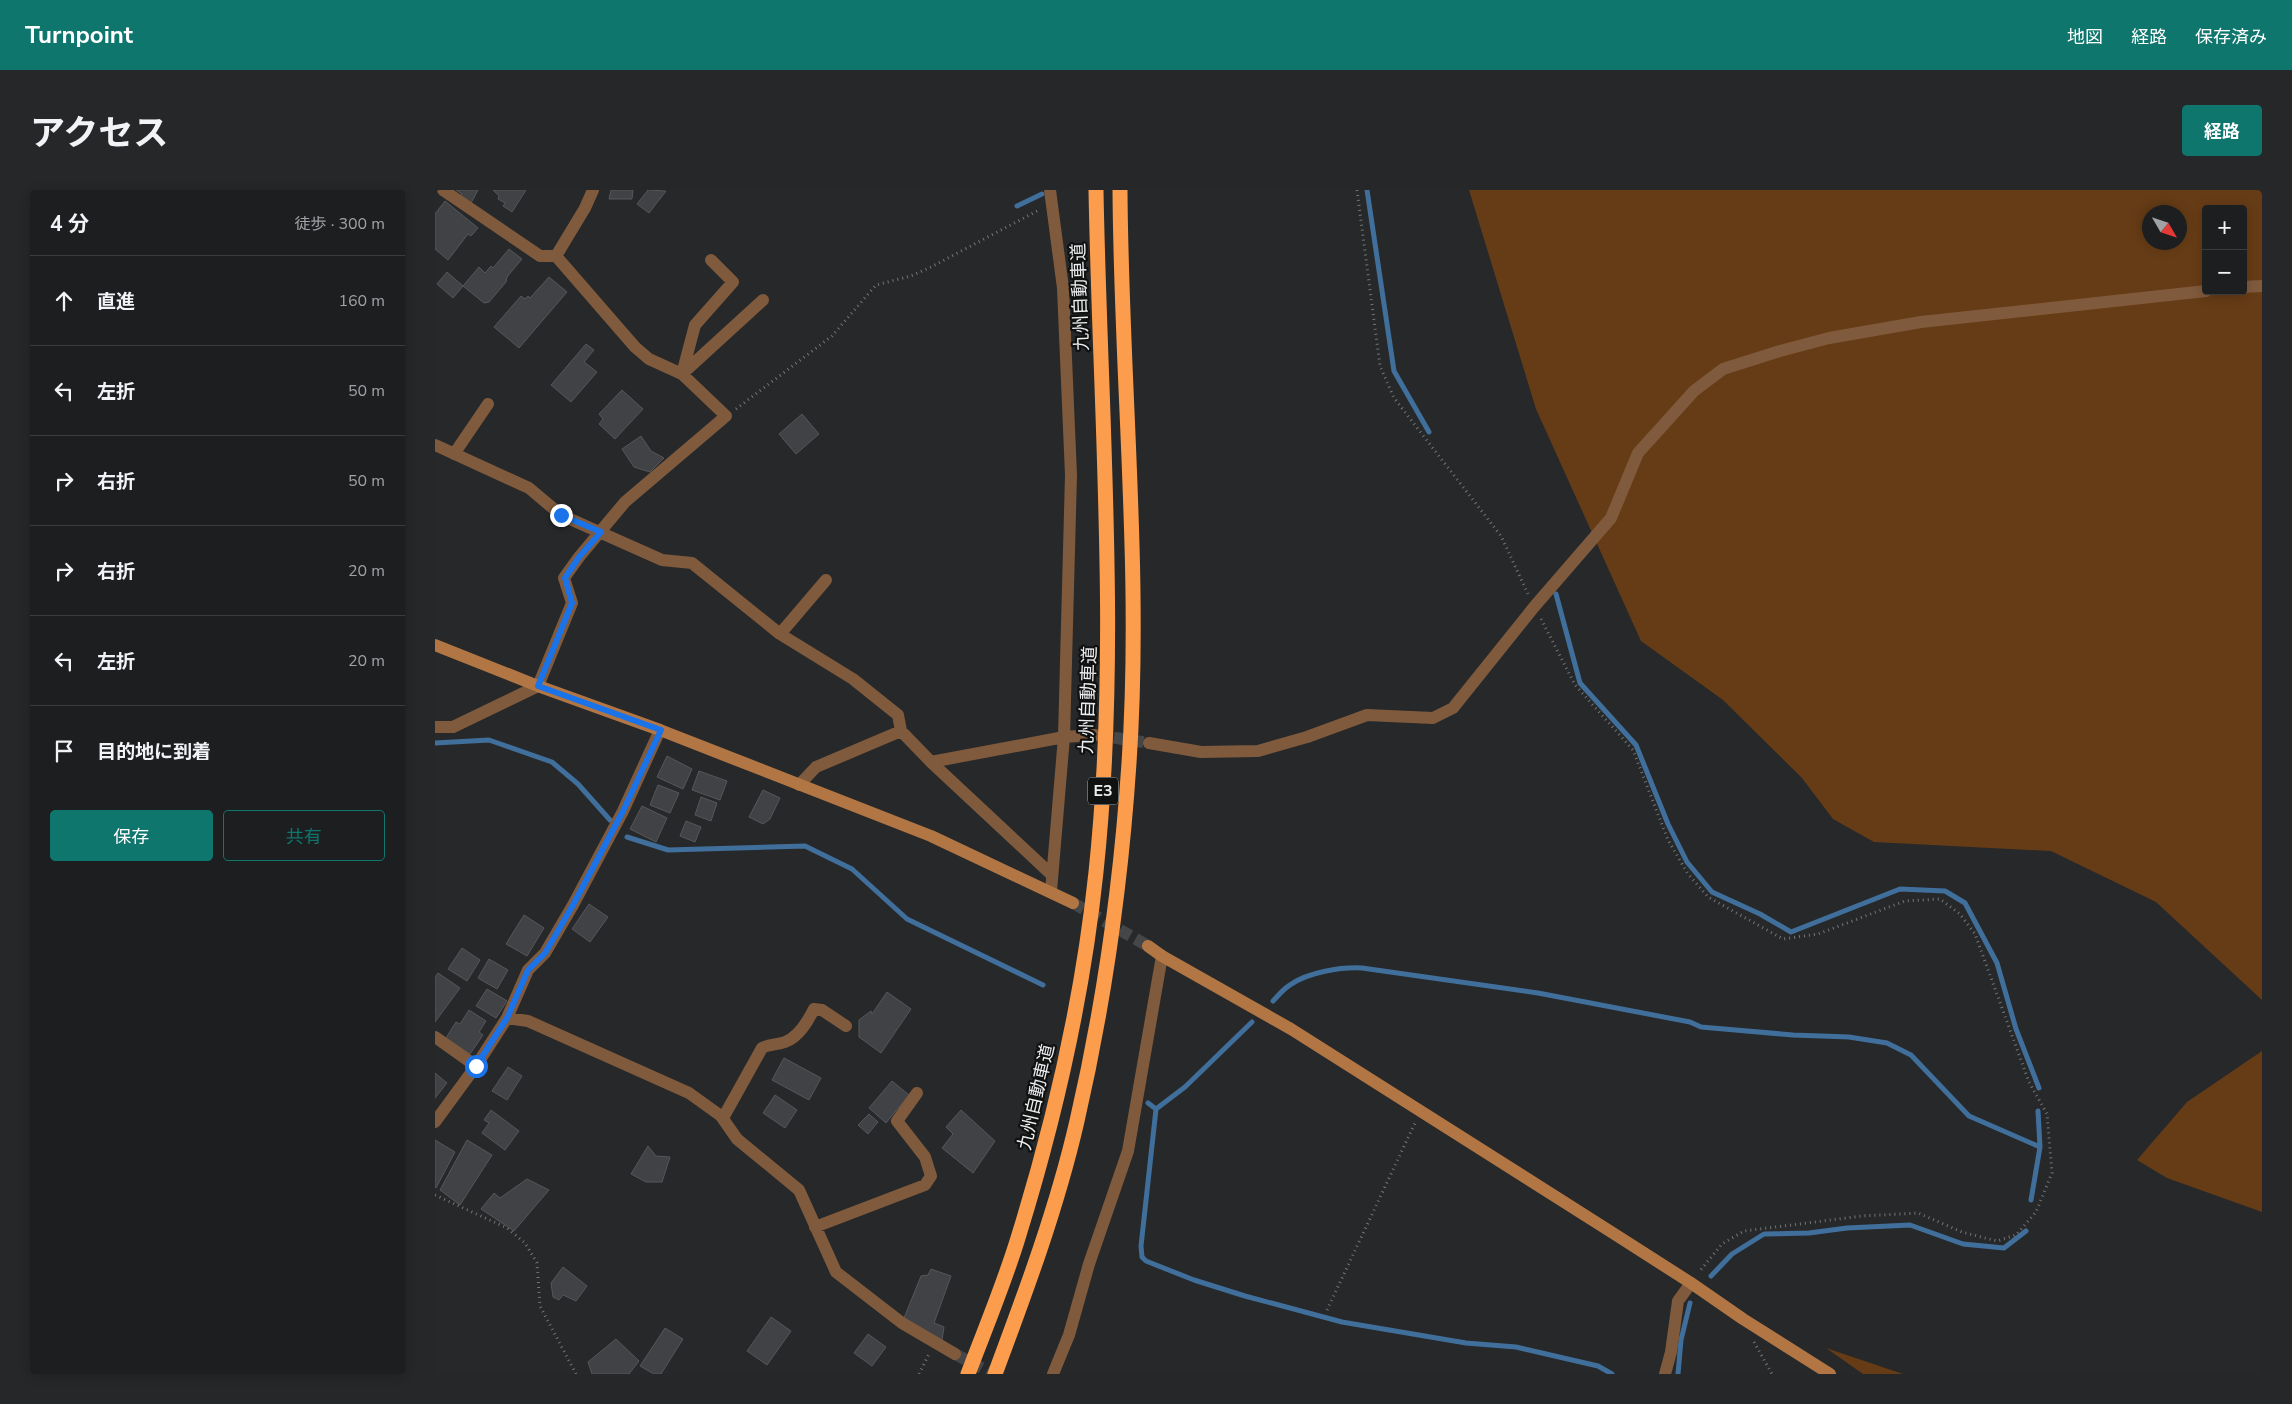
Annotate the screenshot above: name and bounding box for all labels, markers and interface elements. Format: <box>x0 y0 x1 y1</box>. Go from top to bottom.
text: Turnpoint <box>25 19 133 51</box>
text: 地図 <box>2067 25 2103 49</box>
text: 経路 <box>2131 25 2167 49</box>
text: 保存済み <box>2195 25 2267 49</box>
button: 経路 <box>2182 105 2262 156</box>
text: アクセス <box>30 110 168 157</box>
north arrow <box>2142 205 2187 250</box>
map controls <box>2202 205 2247 295</box>
button: + <box>2202 205 2247 250</box>
text: 4 分 <box>50 210 89 238</box>
text: 徒歩 · 300 m <box>295 213 385 235</box>
street label: 九州自動車道 <box>1066 243 1094 351</box>
button: − <box>2202 250 2247 295</box>
icon: ahead <box>50 287 78 315</box>
text: 直進 <box>97 289 135 315</box>
text: 160 m <box>338 290 385 312</box>
icon: left <box>50 377 78 405</box>
text: 左折 <box>97 379 135 405</box>
text: 50 m <box>348 380 385 402</box>
icon: right <box>50 467 78 495</box>
text: 右折 <box>97 469 135 495</box>
text: 50 m <box>348 470 385 492</box>
route end <box>550 504 573 527</box>
icon: right <box>50 557 78 585</box>
text: 右折 <box>97 559 135 585</box>
text: 20 m <box>348 560 385 582</box>
street label: 九州自動車道 <box>1074 646 1102 754</box>
icon: left <box>50 647 78 675</box>
text: 左折 <box>97 649 135 675</box>
text: 20 m <box>348 650 385 672</box>
icon: arrive <box>50 737 78 765</box>
text: 目的地に到着 <box>97 739 211 765</box>
road number: E3 <box>1088 778 1118 804</box>
button: 保存 <box>50 810 213 861</box>
button: 共有 <box>223 810 385 861</box>
street label: 九州自動車道 <box>1012 1042 1060 1152</box>
route start <box>465 1055 488 1078</box>

